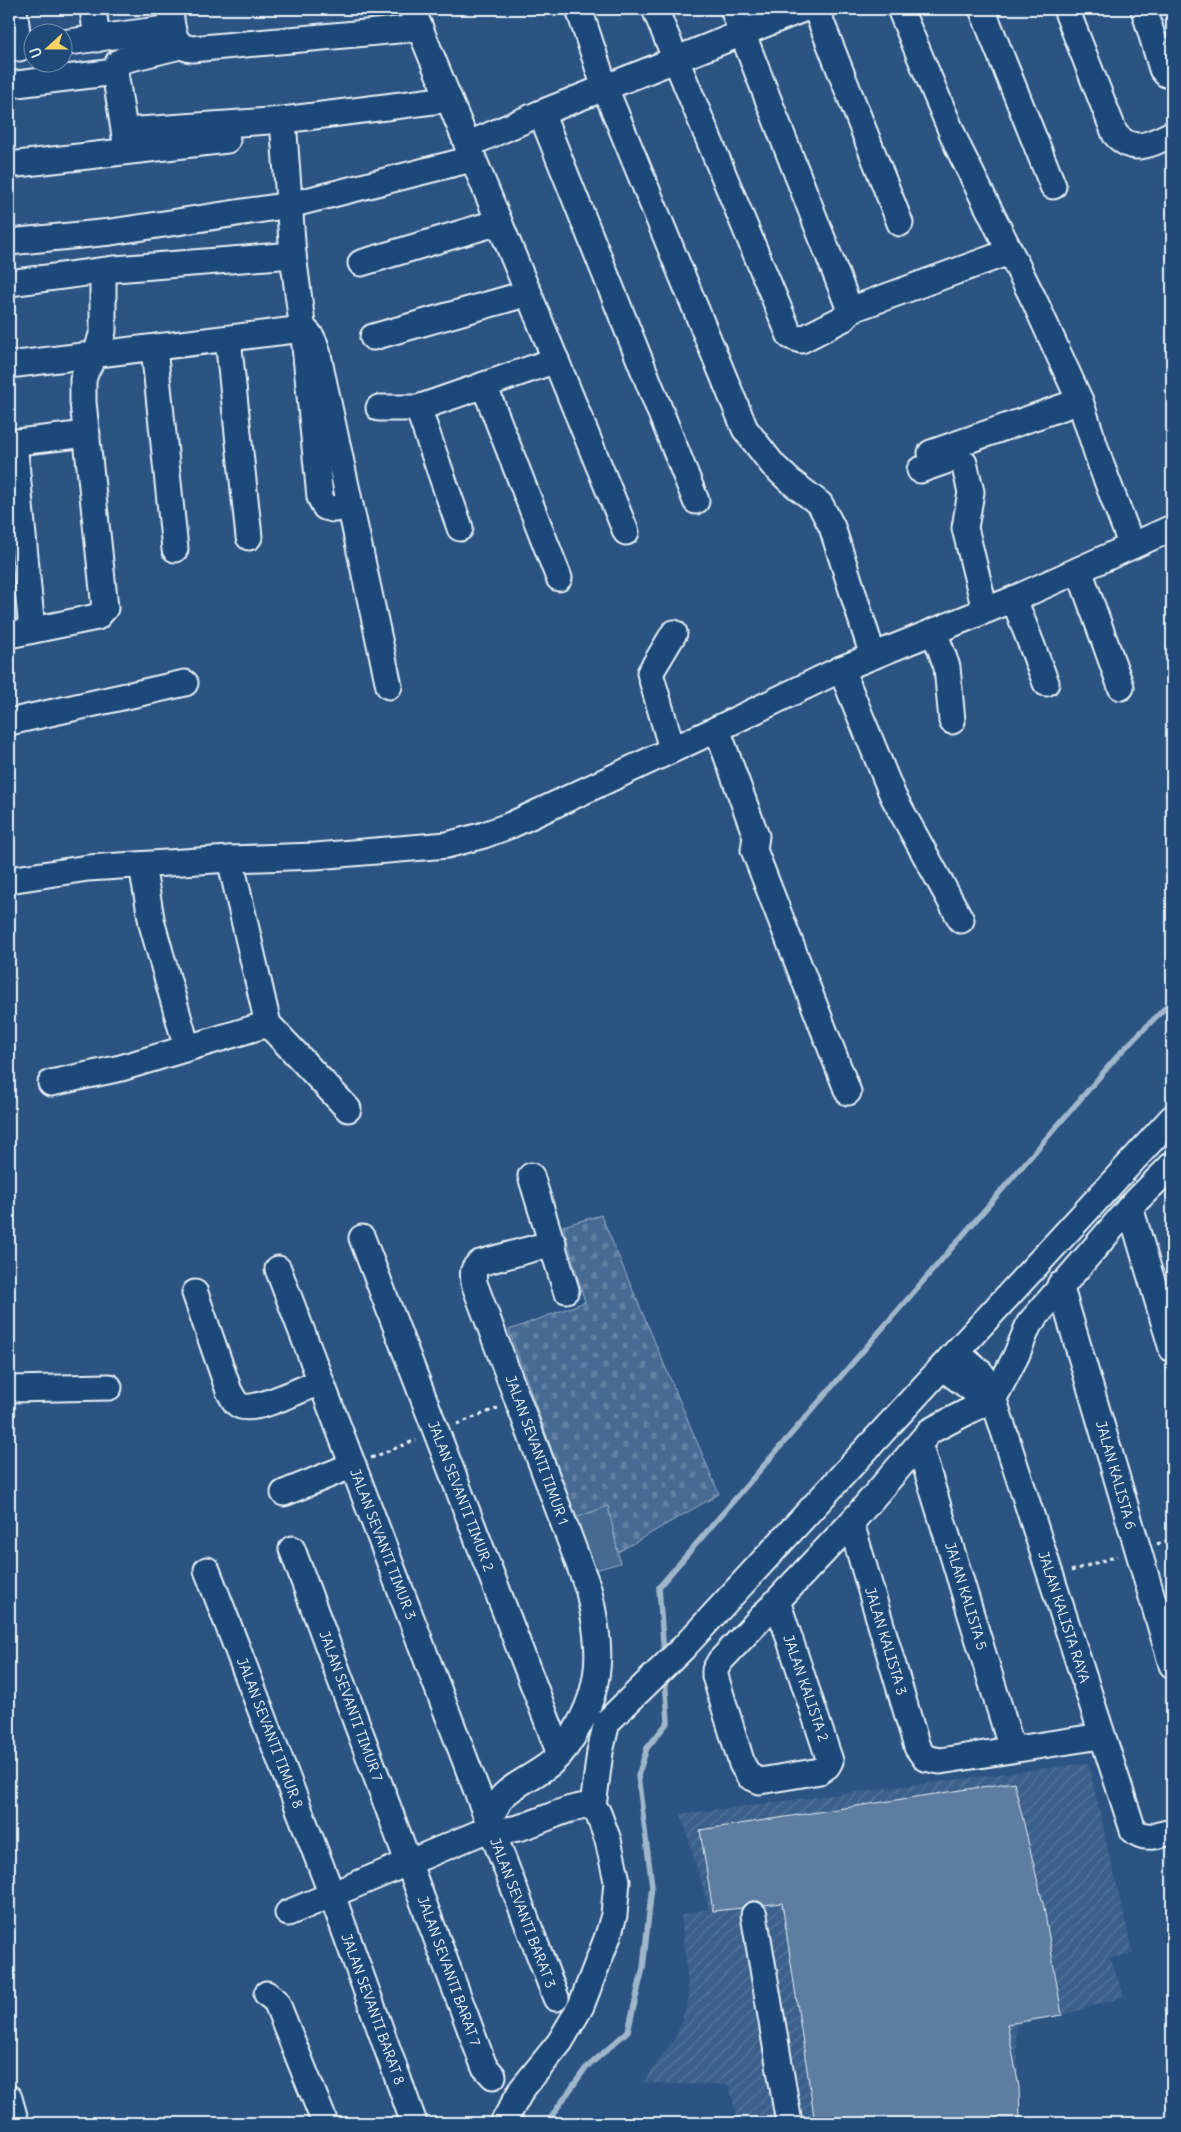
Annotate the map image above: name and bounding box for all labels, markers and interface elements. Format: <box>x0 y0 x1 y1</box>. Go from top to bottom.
north arrow <box>22 22 72 72</box>
text: U <box>26 45 46 60</box>
street label: JALAN SEVANTI TIMUR 1 <box>502 1373 572 1527</box>
street label: JALAN SEVANTI TIMUR 2 <box>424 1418 498 1574</box>
street label: JALAN KALISTA 6 <box>1092 1419 1140 1531</box>
street label: JALAN SEVANTI TIMUR 3 <box>346 1466 420 1622</box>
street label: JALAN KALISTA 5 <box>941 1540 991 1652</box>
street label: JALAN KALISTA RAYA <box>1034 1549 1094 1685</box>
street label: JALAN KALISTA 3 <box>861 1585 911 1697</box>
street label: JALAN SEVANTI TIMUR 7 <box>315 1628 387 1784</box>
street label: JALAN KALISTA 2 <box>779 1632 833 1744</box>
street label: JALAN SEVANTI TIMUR 8 <box>233 1655 307 1811</box>
street label: JALAN SEVANTI BARAT 3 <box>486 1835 560 1991</box>
street label: JALAN SEVANTI BARAT 7 <box>413 1893 485 2049</box>
street label: JALAN SEVANTI BARAT 8 <box>337 1931 409 2087</box>

